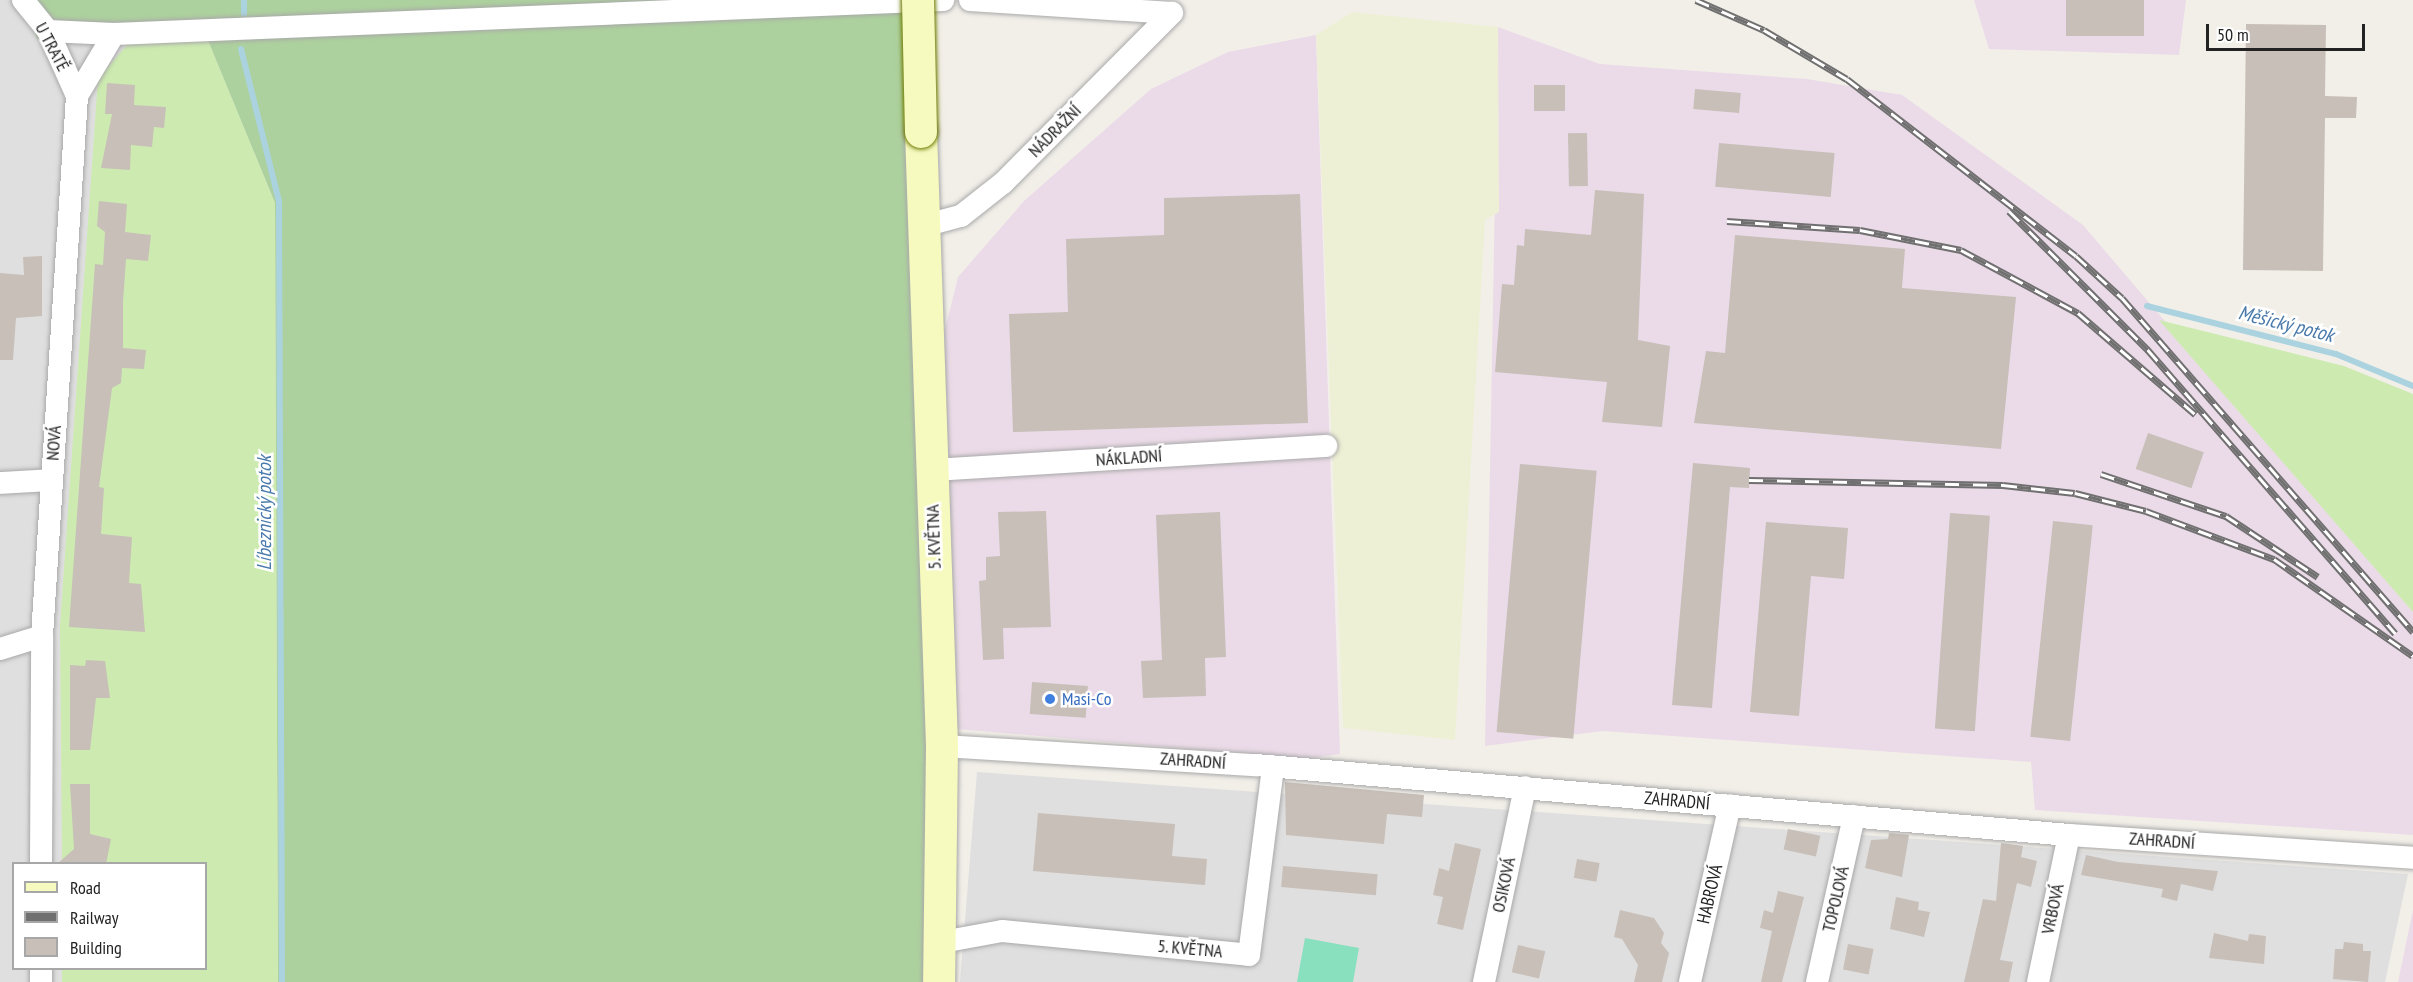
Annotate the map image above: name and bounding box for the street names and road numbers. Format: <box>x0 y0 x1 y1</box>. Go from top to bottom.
street label: U TRATĚ <box>30 19 74 75</box>
street label: NÁDRAŽNÍ <box>1024 100 1086 162</box>
street label: NOVÁ <box>42 425 66 461</box>
street label: NÁKLADNÍ <box>1095 445 1163 471</box>
street label: 5. KVĚTNA <box>922 504 946 570</box>
street label: ZAHRADNÍ <box>1159 748 1227 774</box>
street label: ZAHRADNÍ <box>1643 787 1711 815</box>
street label: ZAHRADNÍ <box>2128 828 2196 854</box>
street label: OSIKOVÁ <box>1488 855 1520 915</box>
street label: HABROVÁ <box>1693 862 1727 926</box>
street label: TOPOLOVÁ <box>1818 864 1854 934</box>
street label: VRBOVÁ <box>2037 882 2069 936</box>
street label: 5. KVĚTNA <box>1156 935 1224 963</box>

